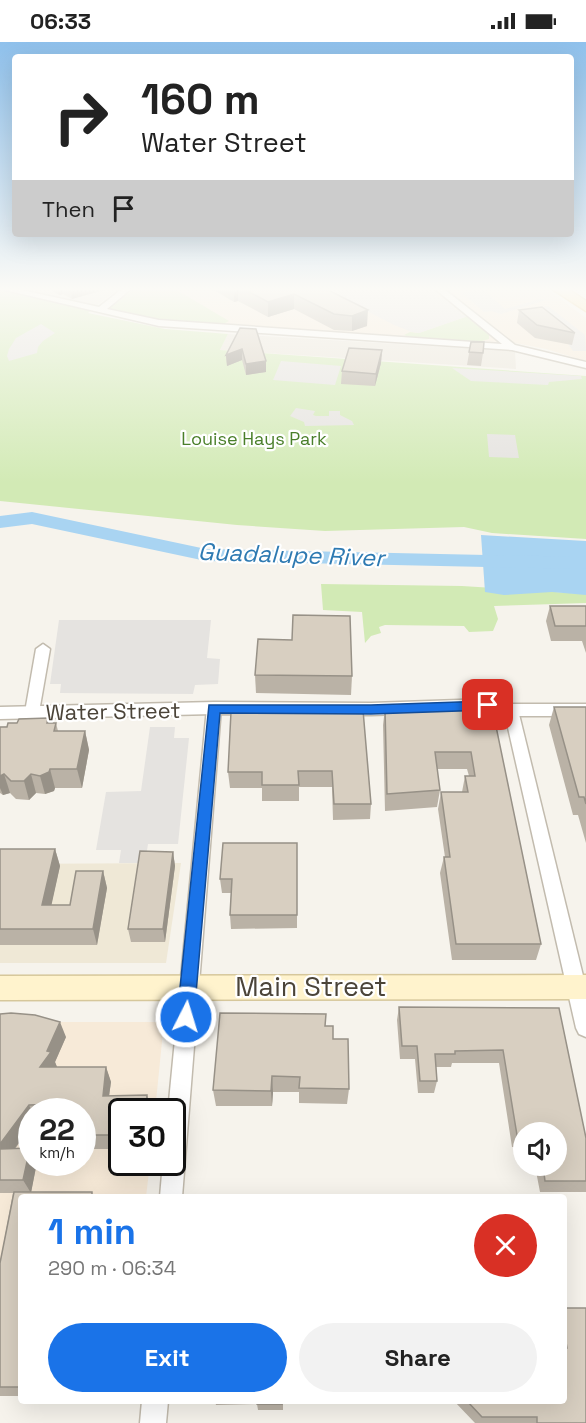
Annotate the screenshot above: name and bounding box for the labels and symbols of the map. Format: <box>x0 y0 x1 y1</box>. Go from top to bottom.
park label: Louise Hays Park <box>181 427 327 450</box>
water label: Guadalupe River <box>197 536 388 573</box>
pin <box>462 679 513 730</box>
street label: Water Street <box>45 696 181 726</box>
street label: Main Street <box>235 969 387 1004</box>
position arrow <box>154 985 218 1049</box>
speed limit sign: 30 <box>108 1098 186 1176</box>

